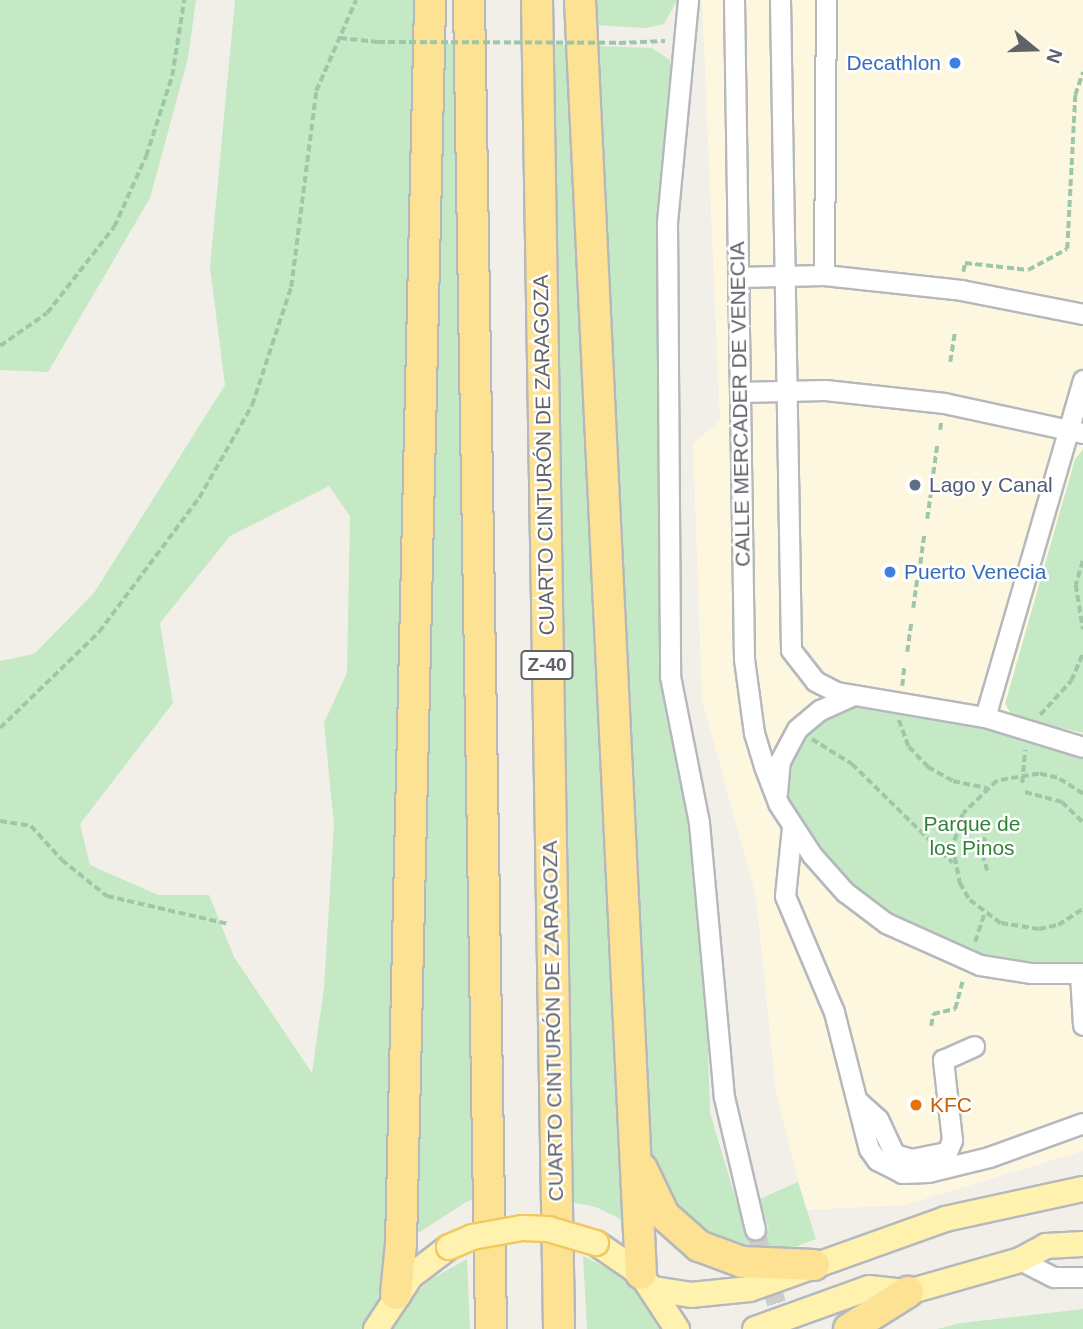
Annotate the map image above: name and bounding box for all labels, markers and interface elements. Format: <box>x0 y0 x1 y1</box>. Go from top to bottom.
north arrow <box>999 14 1069 84</box>
text: N <box>1042 46 1066 66</box>
place label: Decathlon <box>846 50 941 76</box>
marker: Decathlon <box>947 55 963 71</box>
street label: CALLE MERCADER DE VENECIA <box>725 241 755 567</box>
street label: CUARTO CINTURÓN DE ZARAGOZA <box>528 274 560 636</box>
place label: Lago y Canal <box>929 472 1053 498</box>
marker: Lago y Canal <box>907 477 923 493</box>
place label: Puerto Venecia <box>904 559 1046 585</box>
marker: Puerto Venecia <box>882 564 898 580</box>
road number: Z-40 <box>519 650 575 680</box>
park label: Parque de los Pinos <box>924 811 1020 861</box>
street label: CUARTO CINTURÓN DE ZARAGOZA <box>537 840 569 1202</box>
place label: KFC <box>930 1092 972 1118</box>
marker: KFC <box>908 1097 924 1113</box>

